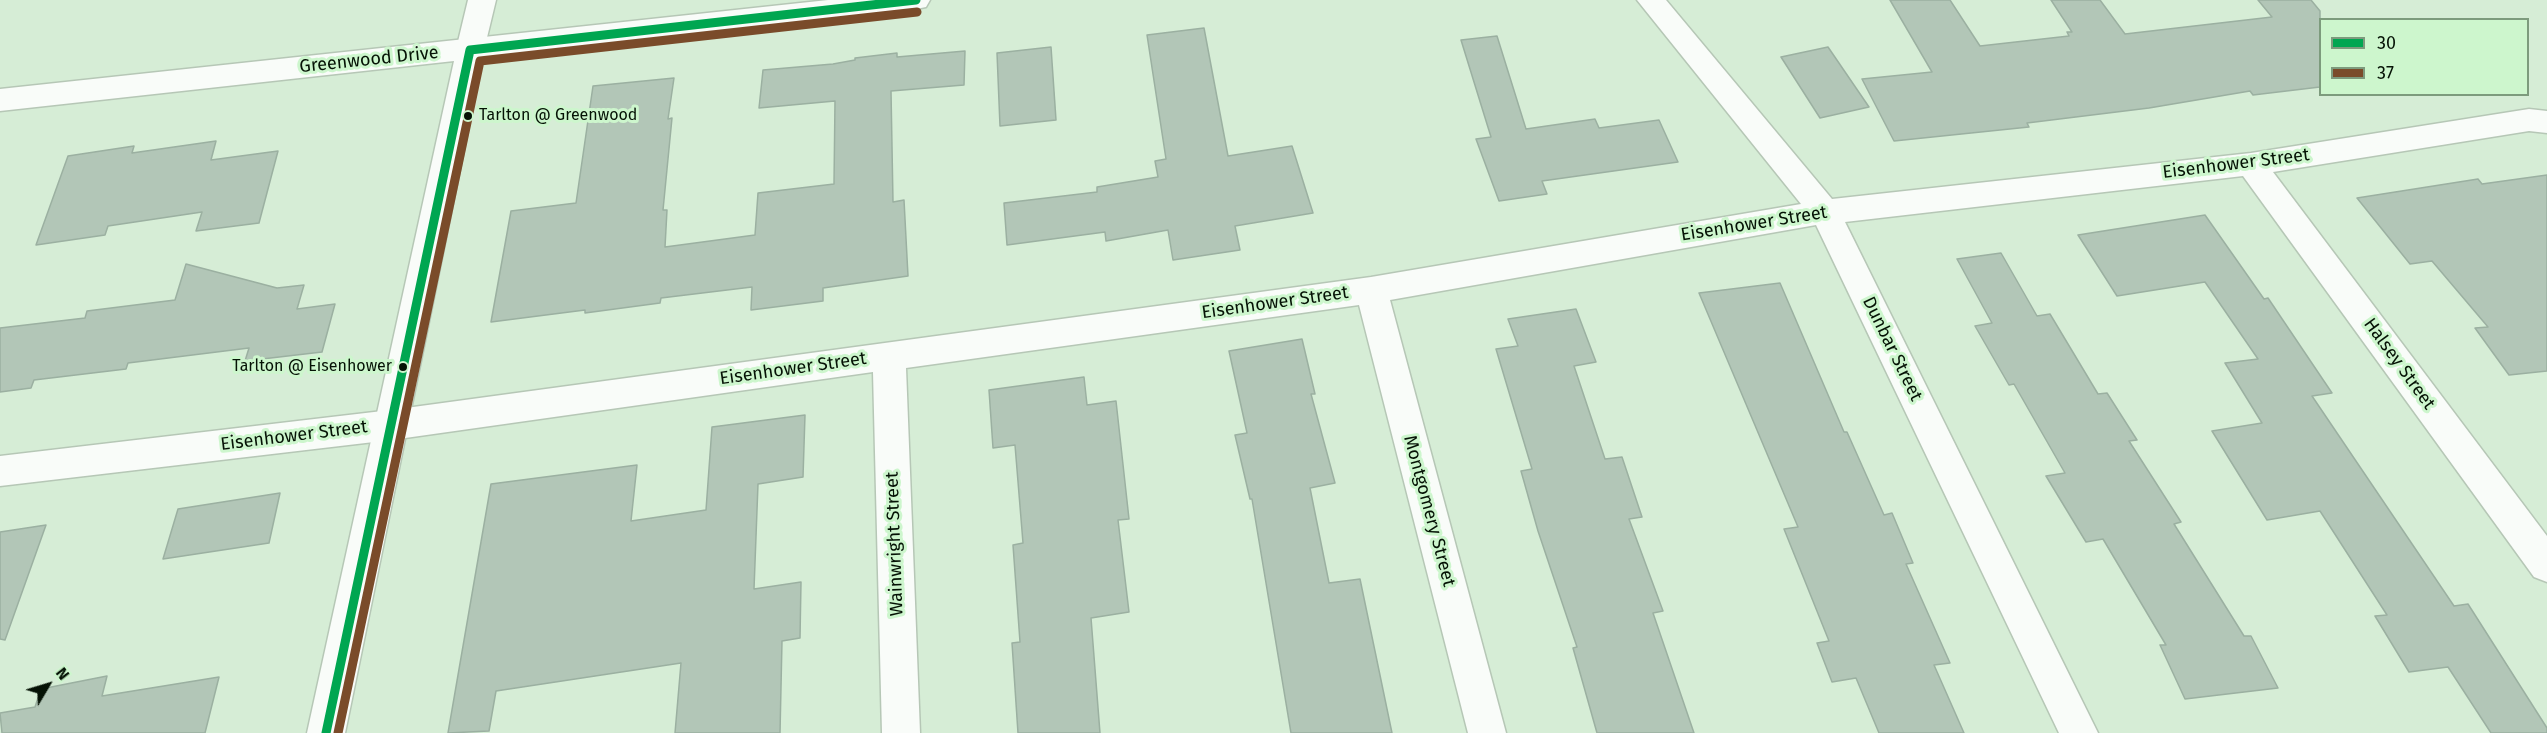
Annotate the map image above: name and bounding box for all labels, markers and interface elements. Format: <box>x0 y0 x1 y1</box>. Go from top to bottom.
legend <box>2319 18 2529 96</box>
text: 30 <box>2377 32 2396 54</box>
street label: Greenwood Drive <box>298 42 440 78</box>
text: 37 <box>2377 62 2394 84</box>
place label: Tarlton @ Greenwood <box>479 106 637 126</box>
marker: Tarlton @ Greenwood <box>462 110 474 122</box>
street label: Eisenhower Street <box>2161 144 2311 184</box>
street label: Eisenhower Street <box>1679 202 1829 246</box>
street label: Eisenhower Street <box>1200 282 1350 324</box>
street label: Dunbar Street <box>1857 293 1927 405</box>
street label: Halsey Street <box>2359 314 2439 414</box>
street label: Eisenhower Street <box>718 348 868 390</box>
place label: Tarlton @ Eisenhower <box>232 357 392 377</box>
marker: Tarlton @ Eisenhower <box>397 361 409 373</box>
street label: Eisenhower Street <box>219 416 369 456</box>
street label: Montgomery Street <box>1398 433 1460 589</box>
street label: Wainwright Street <box>882 471 908 617</box>
north arrow <box>18 655 78 715</box>
text: N <box>52 664 73 684</box>

